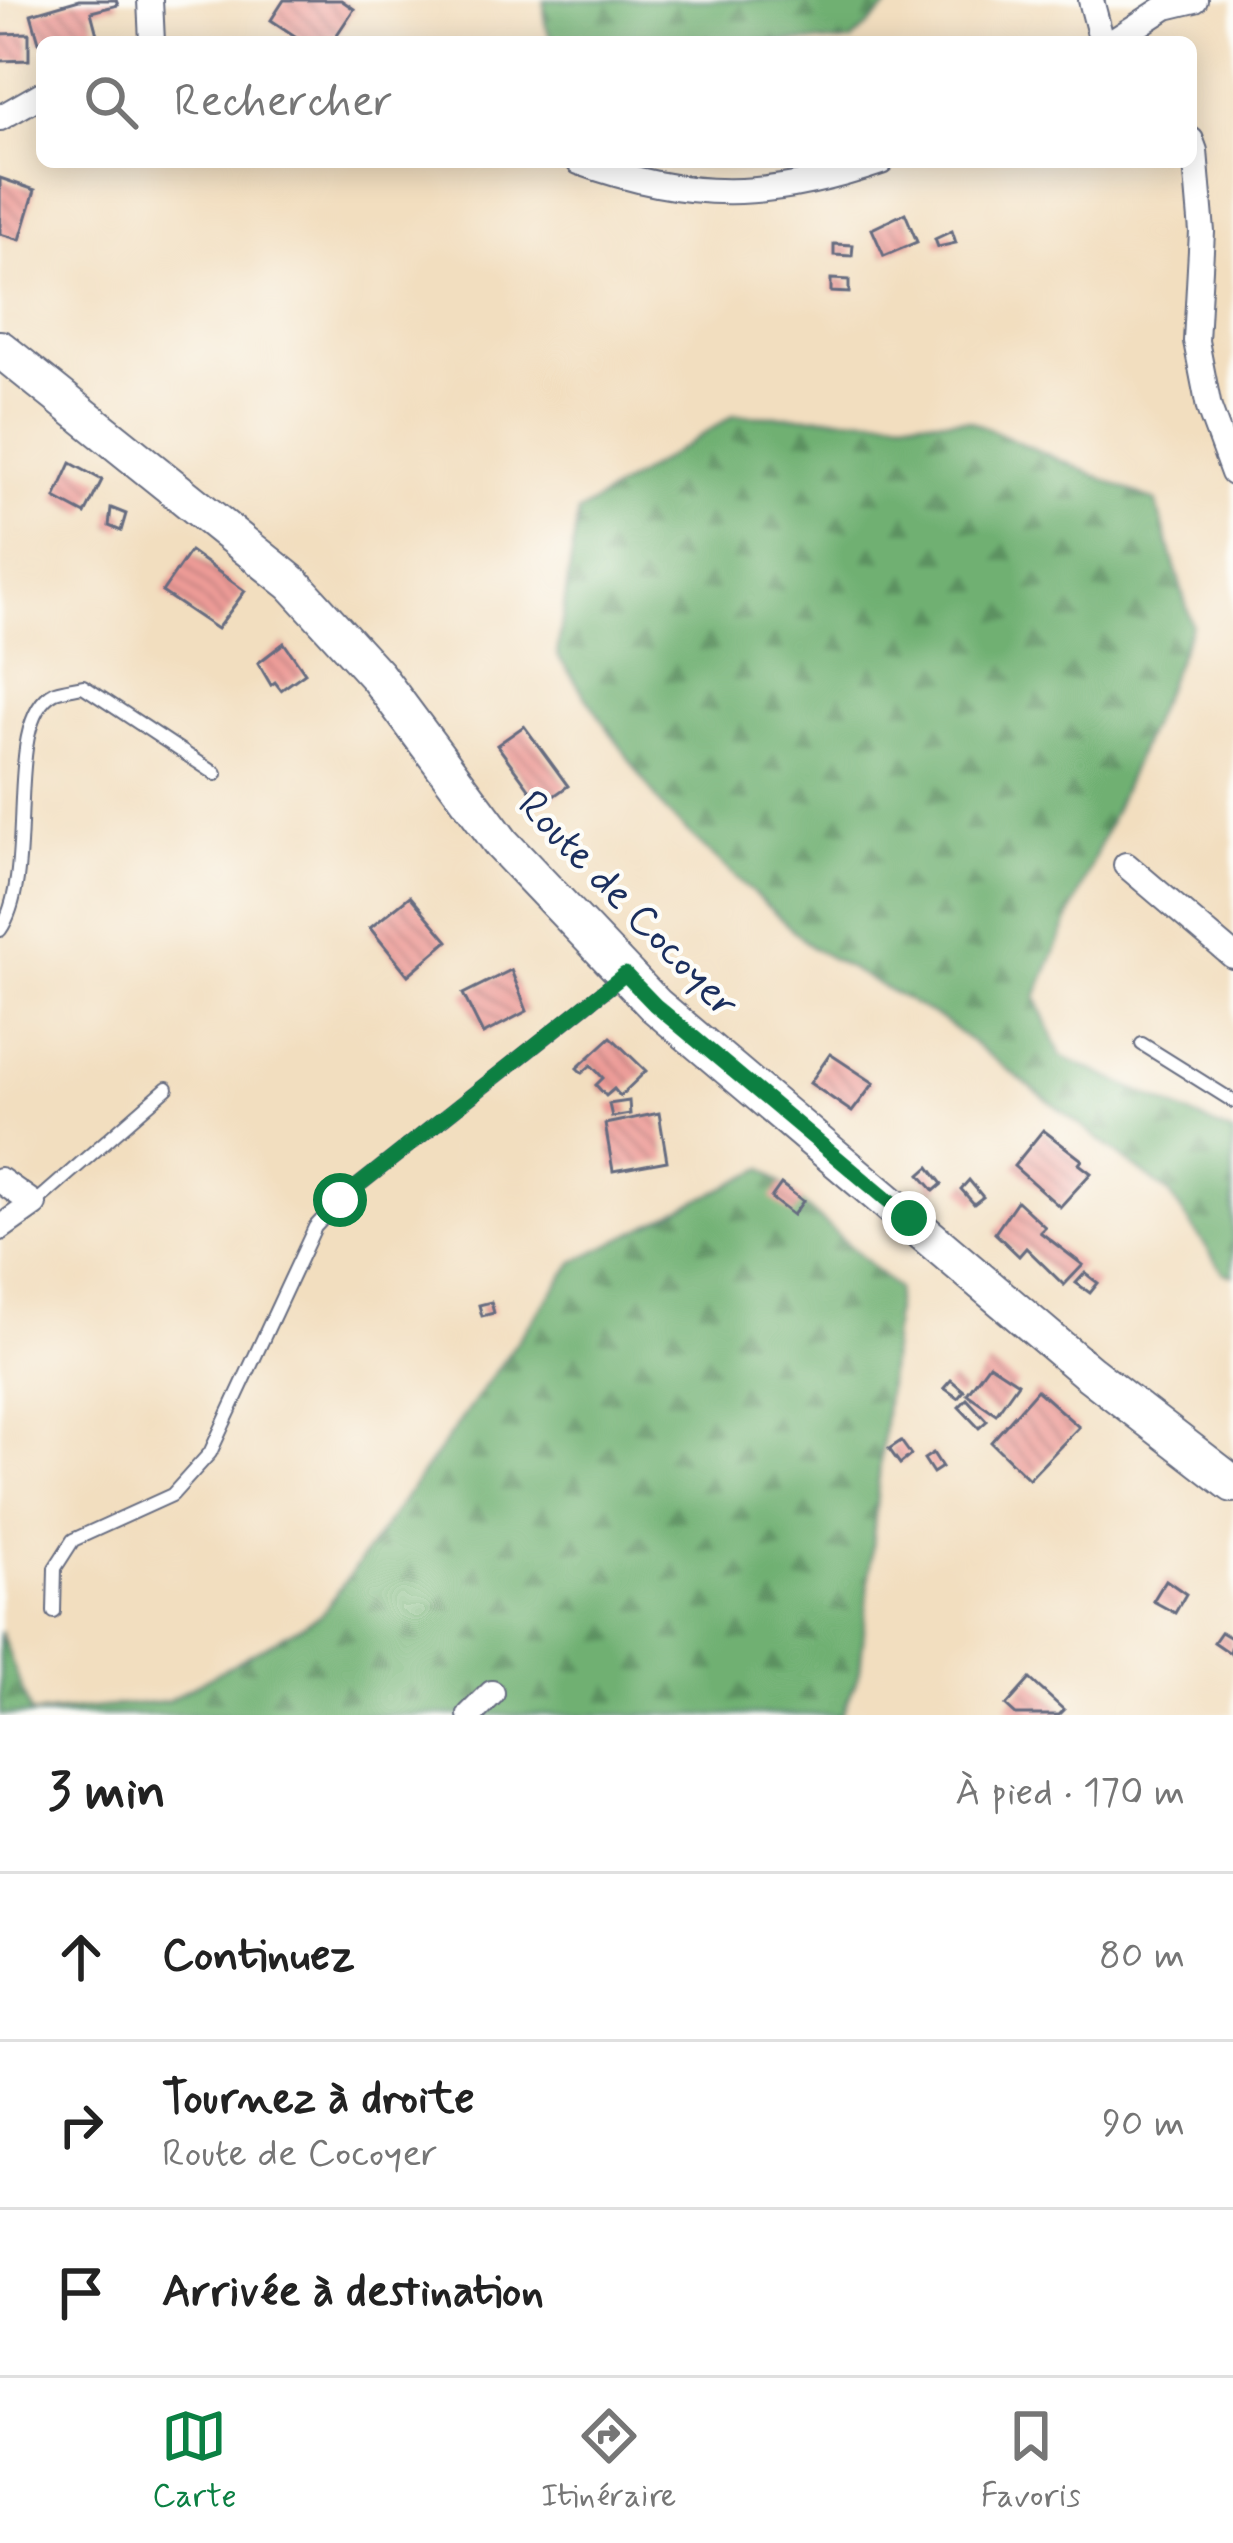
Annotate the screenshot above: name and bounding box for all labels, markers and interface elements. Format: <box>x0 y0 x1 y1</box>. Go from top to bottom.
search box <box>36 36 1197 168</box>
icon: search <box>78 69 144 135</box>
text: Rechercher <box>174 73 393 132</box>
street label: Route de Cocoyer <box>505 780 750 1031</box>
route start <box>313 1173 367 1227</box>
route end <box>882 1191 936 1245</box>
text: 3 min <box>48 1760 166 1826</box>
text: À pied · 170 m <box>955 1768 1185 1819</box>
icon: ahead <box>48 1924 114 1990</box>
text: Continuez <box>162 1927 355 1986</box>
text: 80 m <box>1099 1931 1185 1982</box>
text: Tournez à droite <box>162 2070 475 2129</box>
icon: right <box>48 2092 114 2158</box>
text: 90 m <box>1102 2099 1185 2150</box>
text: Route de Cocoyer <box>162 2129 438 2180</box>
icon: arrive <box>48 2260 114 2326</box>
text: Arrivée à destination <box>162 2263 544 2322</box>
tab: Carte <box>152 2403 237 2519</box>
tab: Itinéraire <box>541 2403 676 2519</box>
tab: Favoris <box>981 2403 1081 2519</box>

